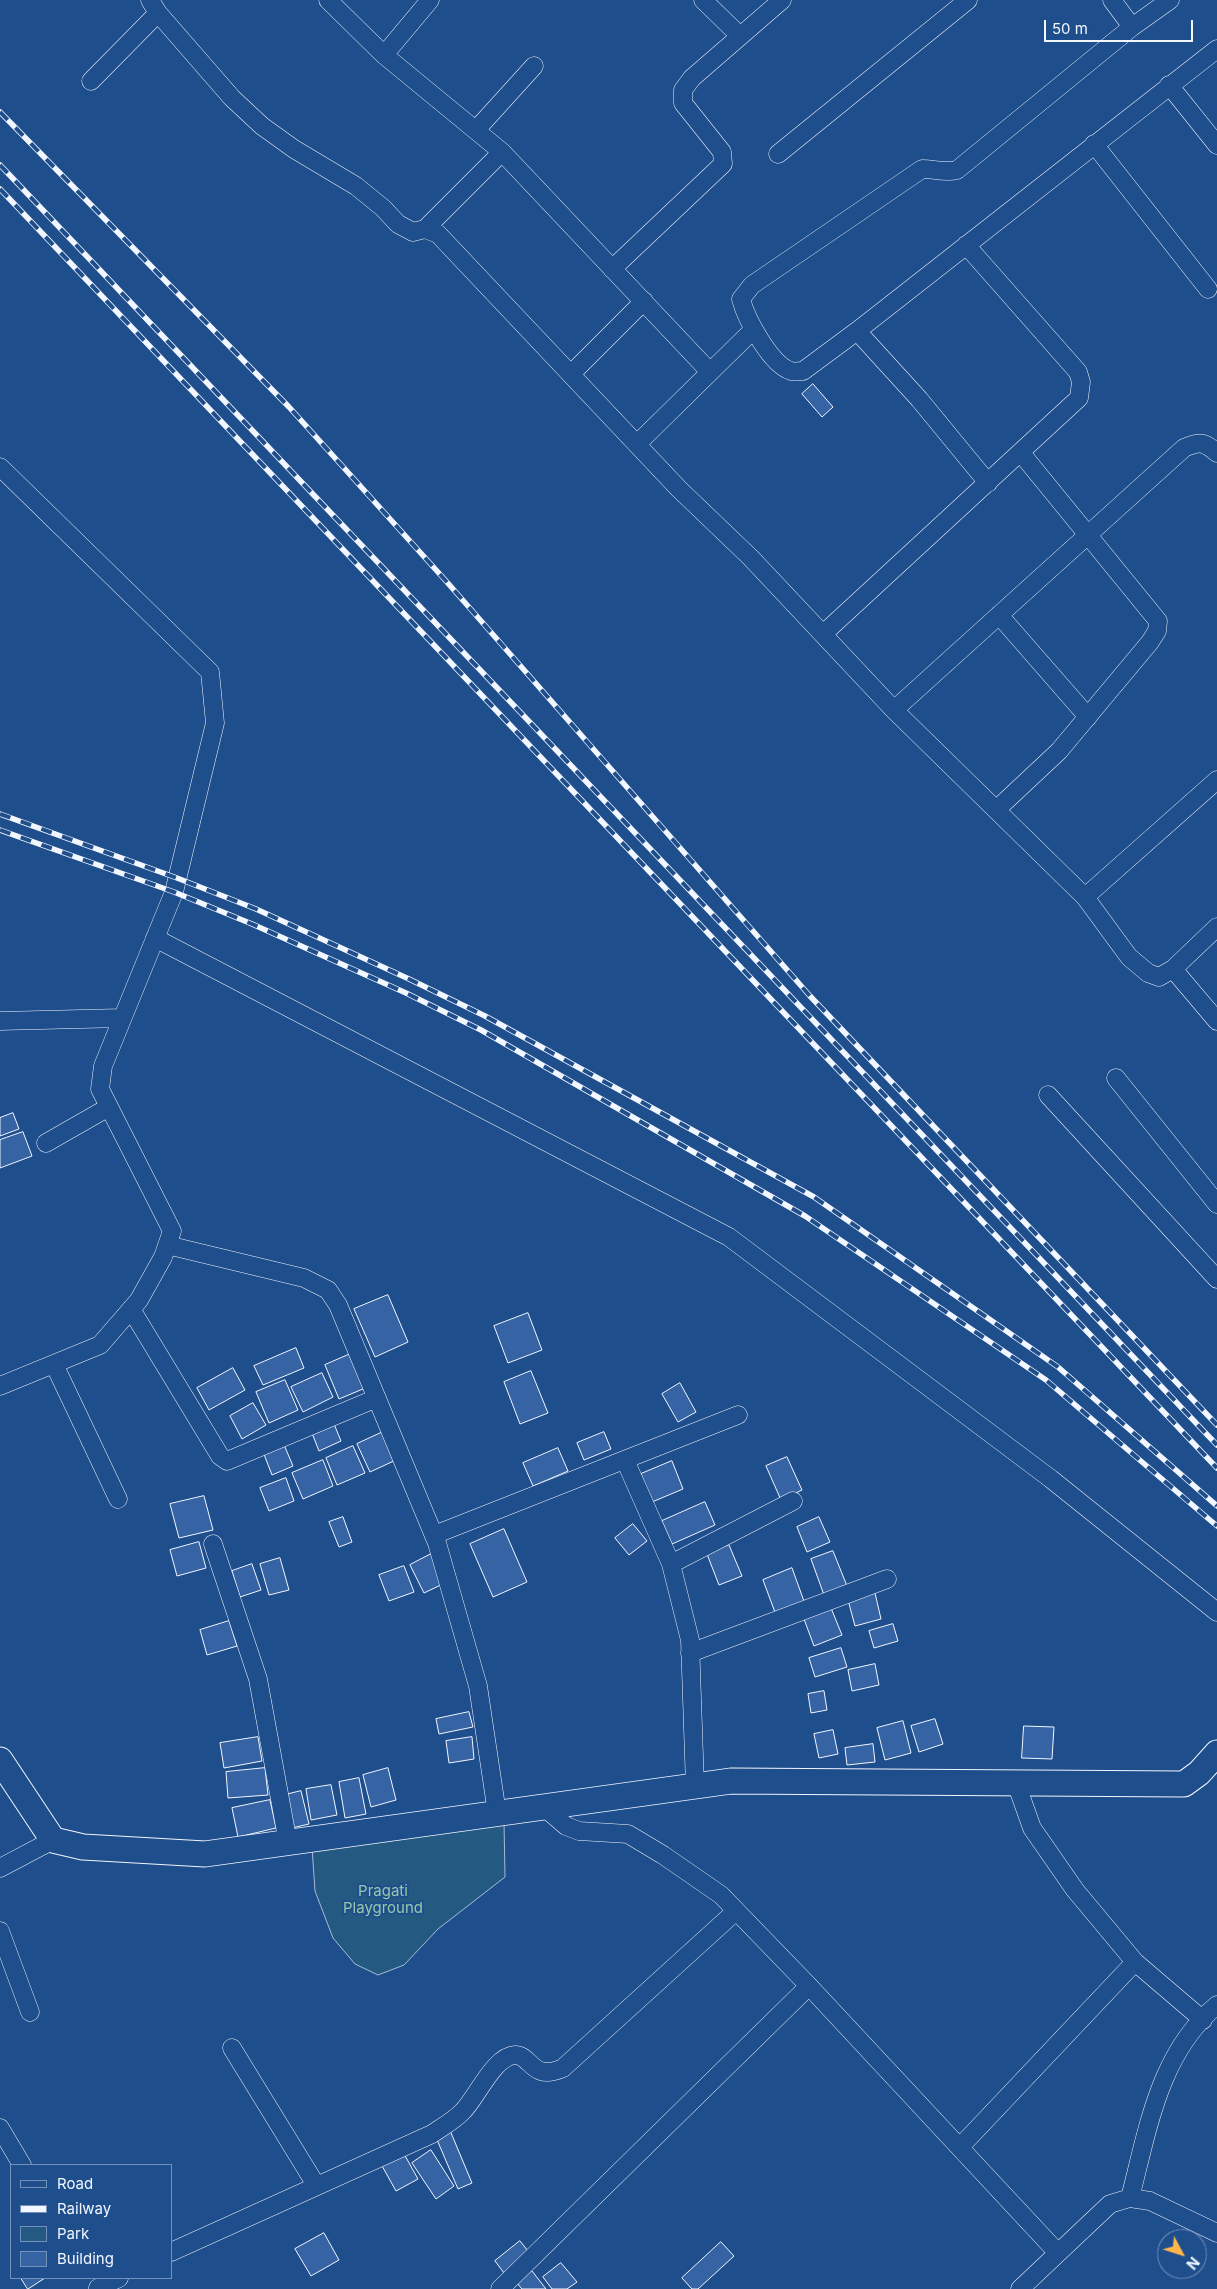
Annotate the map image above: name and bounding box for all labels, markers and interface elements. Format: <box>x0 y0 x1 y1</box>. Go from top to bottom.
scale bar <box>1047 10 1196 42</box>
text: 50 m <box>1052 19 1088 38</box>
park label: Pragati Playground <box>343 1882 423 1917</box>
legend <box>10 2164 172 2279</box>
text: Road <box>57 2174 93 2193</box>
text: Railway <box>57 2199 111 2218</box>
text: Park <box>57 2224 89 2243</box>
north arrow <box>1157 2229 1207 2279</box>
text: Building <box>57 2249 114 2268</box>
text: N <box>1183 2254 1203 2273</box>

